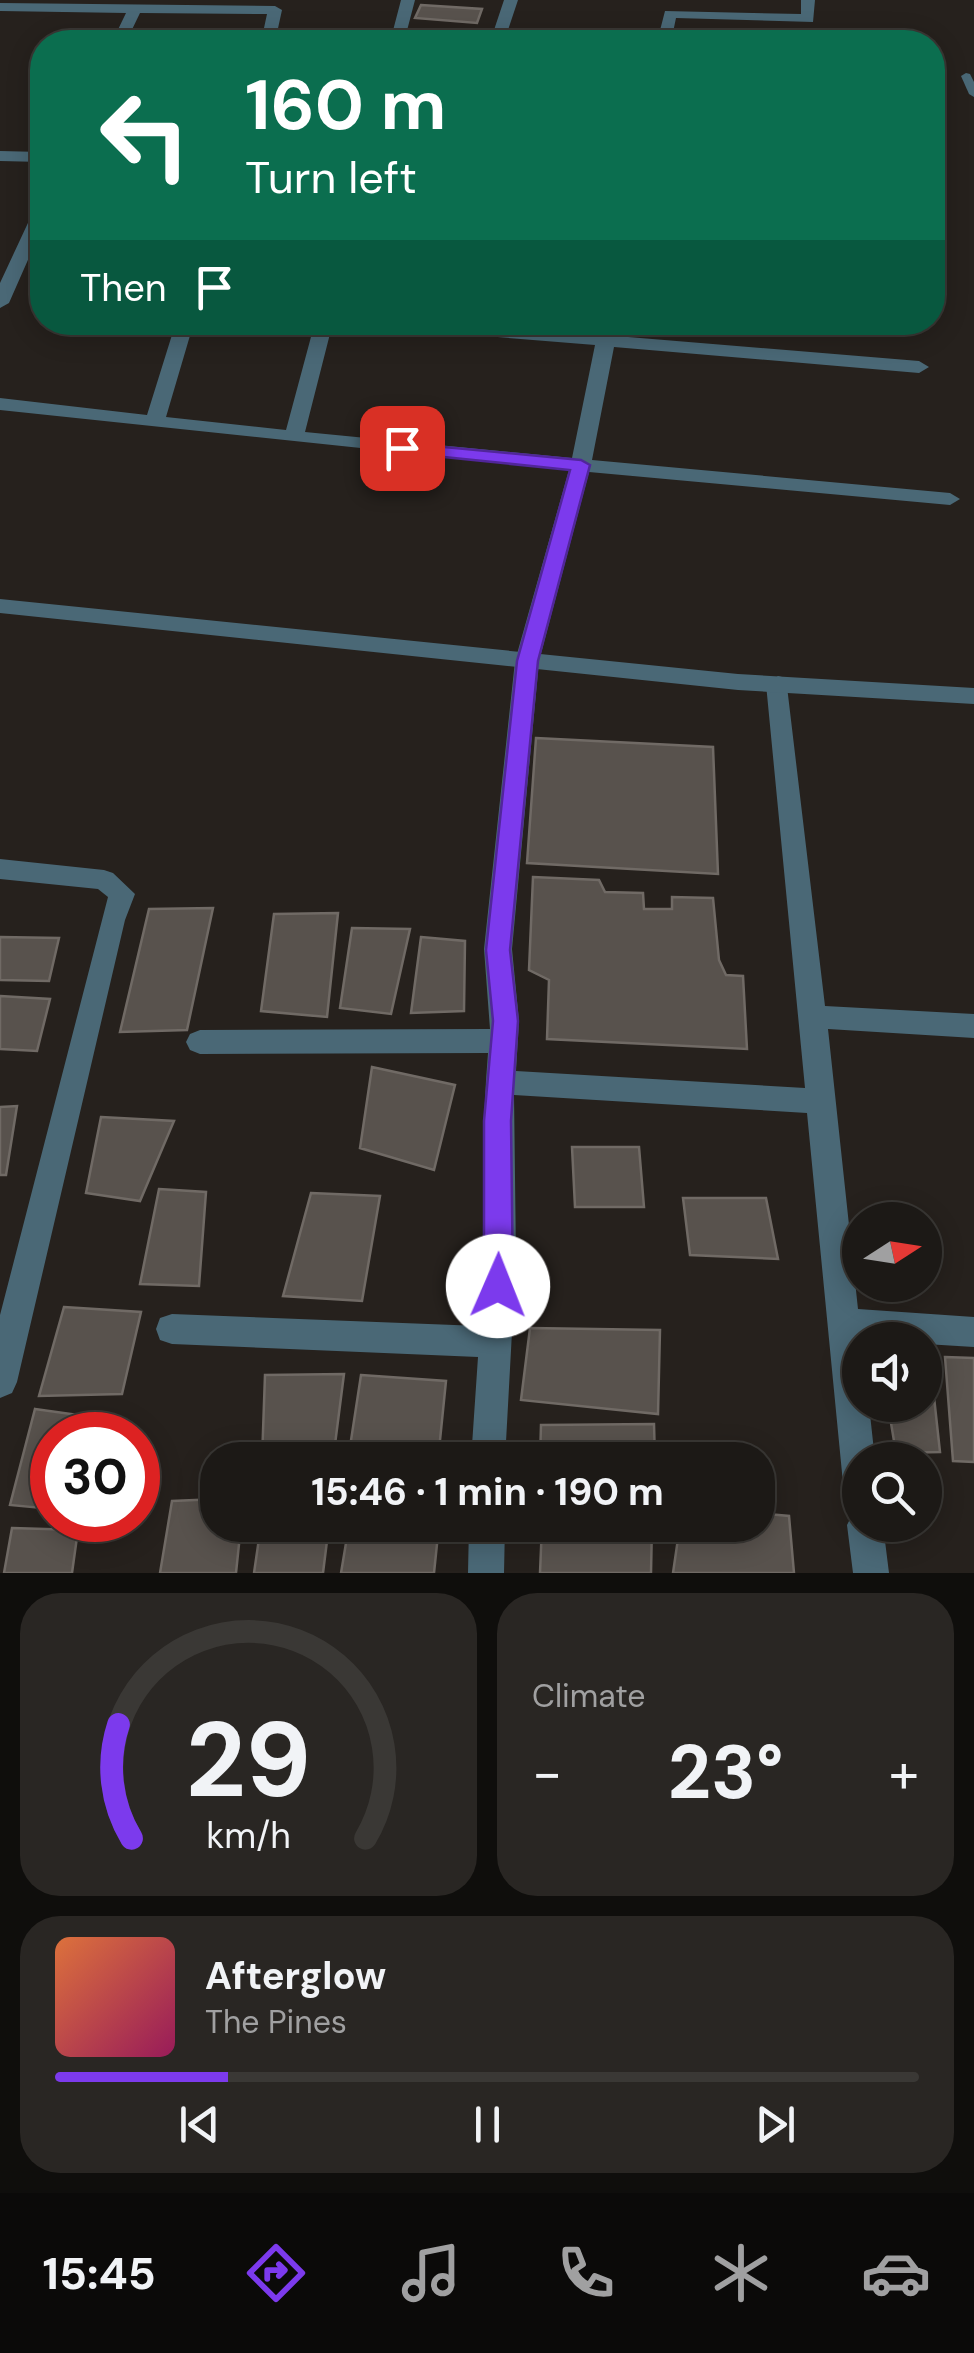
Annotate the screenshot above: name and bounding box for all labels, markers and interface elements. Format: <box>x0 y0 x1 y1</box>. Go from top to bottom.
text: 160 m <box>245 60 446 151</box>
icon: left <box>80 70 210 200</box>
text: Turn left <box>245 148 417 207</box>
icon: arrive <box>187 260 242 315</box>
text: Then <box>80 263 167 313</box>
pin <box>360 406 445 491</box>
icon: arrive <box>375 421 430 476</box>
north arrow <box>842 1202 942 1302</box>
map controls <box>842 1202 942 1542</box>
position arrow <box>446 1234 550 1338</box>
button: sound <box>842 1322 942 1422</box>
speed limit sign: 30 <box>30 1412 160 1542</box>
button: search <box>842 1442 942 1542</box>
text: 15:46 · 1 min · 190 m <box>311 1467 664 1517</box>
text: Climate <box>532 1675 646 1717</box>
text: 29 <box>186 1693 311 1828</box>
text: 23° <box>668 1724 783 1821</box>
text: − <box>532 1737 562 1809</box>
text: + <box>889 1737 919 1809</box>
text: km/h <box>206 1813 291 1859</box>
text: Afterglow <box>205 1951 386 2001</box>
text: The Pines <box>205 2001 347 2043</box>
icon: previous <box>172 2097 227 2152</box>
icon: pause <box>460 2097 515 2152</box>
icon: next <box>748 2097 803 2152</box>
icon: directions <box>241 2238 311 2308</box>
icon: music <box>396 2238 466 2308</box>
icon: phone <box>551 2238 621 2308</box>
icon: climate <box>706 2238 776 2308</box>
icon: car <box>861 2238 931 2308</box>
text: 15:45 <box>43 2244 156 2303</box>

